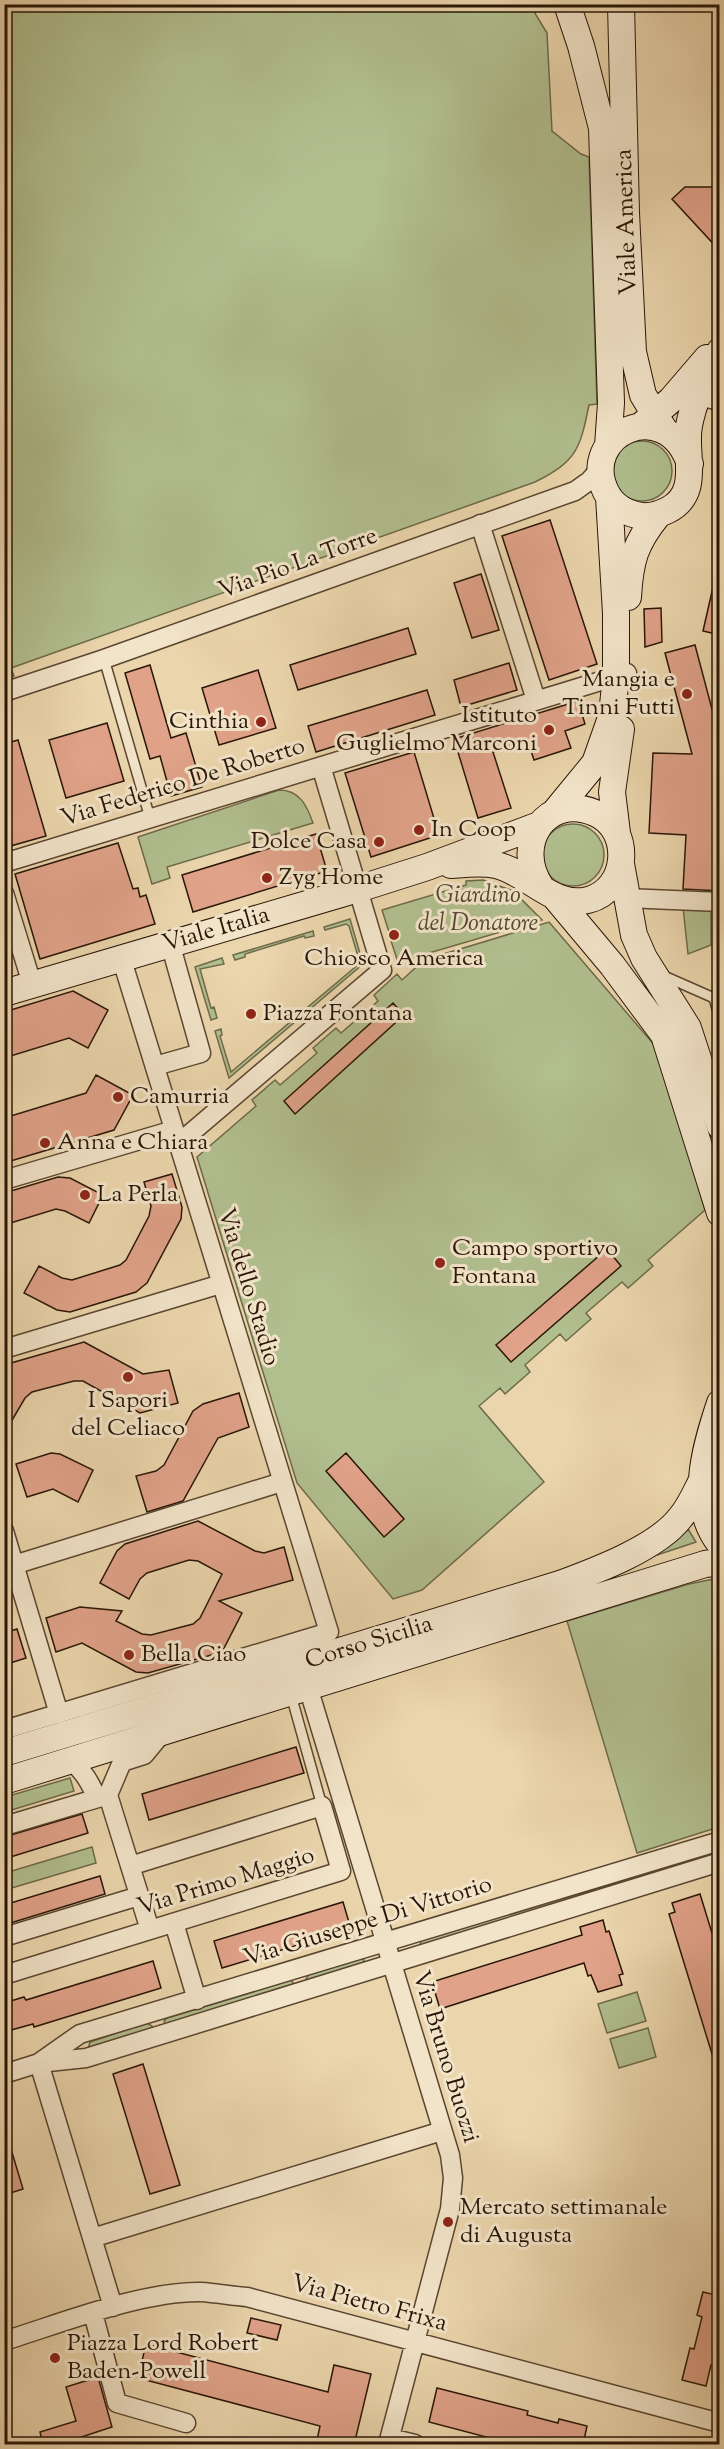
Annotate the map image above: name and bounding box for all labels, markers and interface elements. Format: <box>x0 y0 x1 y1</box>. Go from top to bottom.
street label: Viale America <box>607 148 647 296</box>
street label: Via Pio La Torre <box>214 519 382 609</box>
place label: Mangia e Tinni Futti <box>562 663 675 725</box>
marker: Mangia e Tinni Futti <box>680 687 694 701</box>
place label: Istituto Guglielmo Marconi <box>336 699 537 761</box>
place label: Cinthia <box>169 705 249 739</box>
marker: Cinthia <box>254 715 268 729</box>
marker: Istituto Guglielmo Marconi <box>542 723 556 737</box>
street label: Via Federico De Roberto <box>57 730 309 836</box>
place label: In Coop <box>431 813 516 847</box>
marker: In Coop <box>412 823 426 837</box>
place label: Dolce Casa <box>251 825 367 859</box>
marker: Dolce Casa <box>372 835 386 849</box>
place label: Zyg Home <box>279 861 383 895</box>
marker: Zyg Home <box>260 871 274 885</box>
park label: Giardino del Donatore <box>418 879 538 941</box>
street label: Viale Italia <box>158 898 274 962</box>
marker: Chiosco America <box>387 928 401 942</box>
place label: Chiosco America <box>304 942 484 976</box>
place label: Piazza Fontana <box>263 997 413 1031</box>
marker: Piazza Fontana <box>244 1007 258 1021</box>
place label: Camurria <box>130 1080 229 1114</box>
marker: Camurria <box>111 1090 125 1104</box>
place label: Anna e Chiara <box>57 1126 208 1160</box>
marker: Anna e Chiara <box>38 1136 52 1150</box>
place label: La Perla <box>97 1178 178 1212</box>
marker: La Perla <box>78 1188 92 1202</box>
street label: Via dello Stadio <box>208 1204 288 1370</box>
place label: Campo sportivo Fontana <box>452 1232 618 1294</box>
marker: Campo sportivo Fontana <box>433 1256 447 1270</box>
marker: I Sapori del Celiaco <box>121 1370 135 1384</box>
place label: I Sapori del Celiaco <box>71 1384 185 1446</box>
street label: Corso Sicilia <box>301 1607 437 1679</box>
place label: Bella Ciao <box>141 1638 246 1672</box>
marker: Bella Ciao <box>122 1648 136 1662</box>
street label: Via Primo Maggio <box>133 1839 319 1925</box>
street label: Via Giuseppe Di Vittorio <box>240 1868 496 1976</box>
street label: Via Bruno Buozzi <box>403 1967 487 2147</box>
place label: Mercato settimanale di Augusta <box>460 2191 668 2253</box>
marker: Mercato settimanale di Augusta <box>441 2215 455 2229</box>
street label: Via Pietro Frixa <box>287 2267 451 2341</box>
place label: Piazza Lord Robert Baden-Powell <box>67 2327 259 2389</box>
marker: Piazza Lord Robert Baden-Powell <box>48 2351 62 2365</box>

